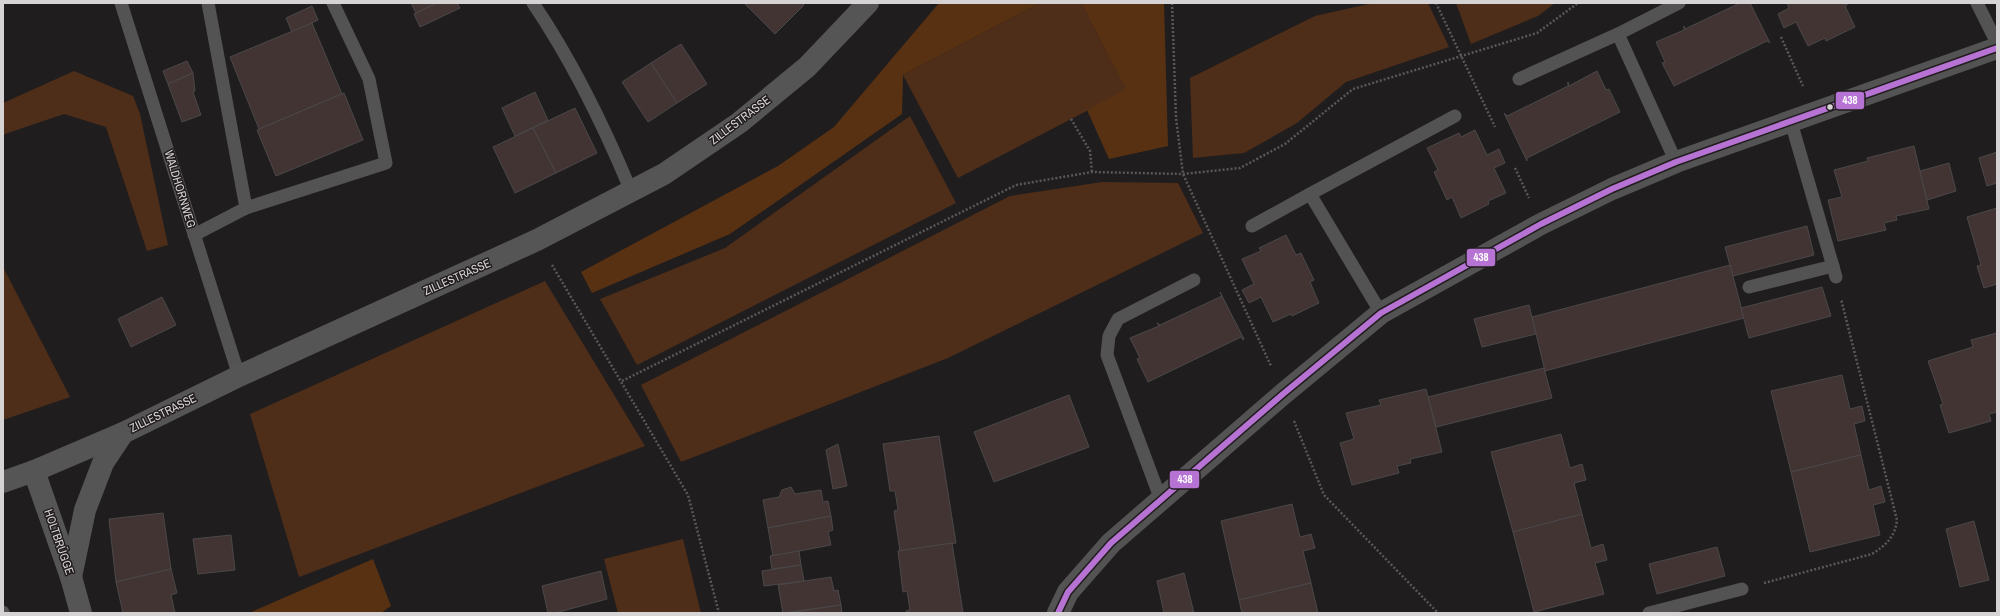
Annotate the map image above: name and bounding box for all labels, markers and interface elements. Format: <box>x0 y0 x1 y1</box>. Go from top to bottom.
line badge: 438 <box>1835 91 1865 110</box>
street label: ZILLESTRASSE <box>706 92 774 148</box>
text: 438 <box>1842 93 1858 107</box>
unlabelled marker <box>1825 102 1835 112</box>
street label: WALDHORNWEG <box>161 148 199 230</box>
line badge: 438 <box>1466 248 1496 267</box>
text: 438 <box>1473 250 1489 264</box>
street label: ZILLESTRASSE <box>421 255 493 299</box>
street label: ZILLESTRASSE <box>127 390 199 436</box>
line badge: 438 <box>1169 470 1200 489</box>
text: 438 <box>1177 472 1193 486</box>
street label: HOLTBRÜGGE <box>40 507 79 577</box>

